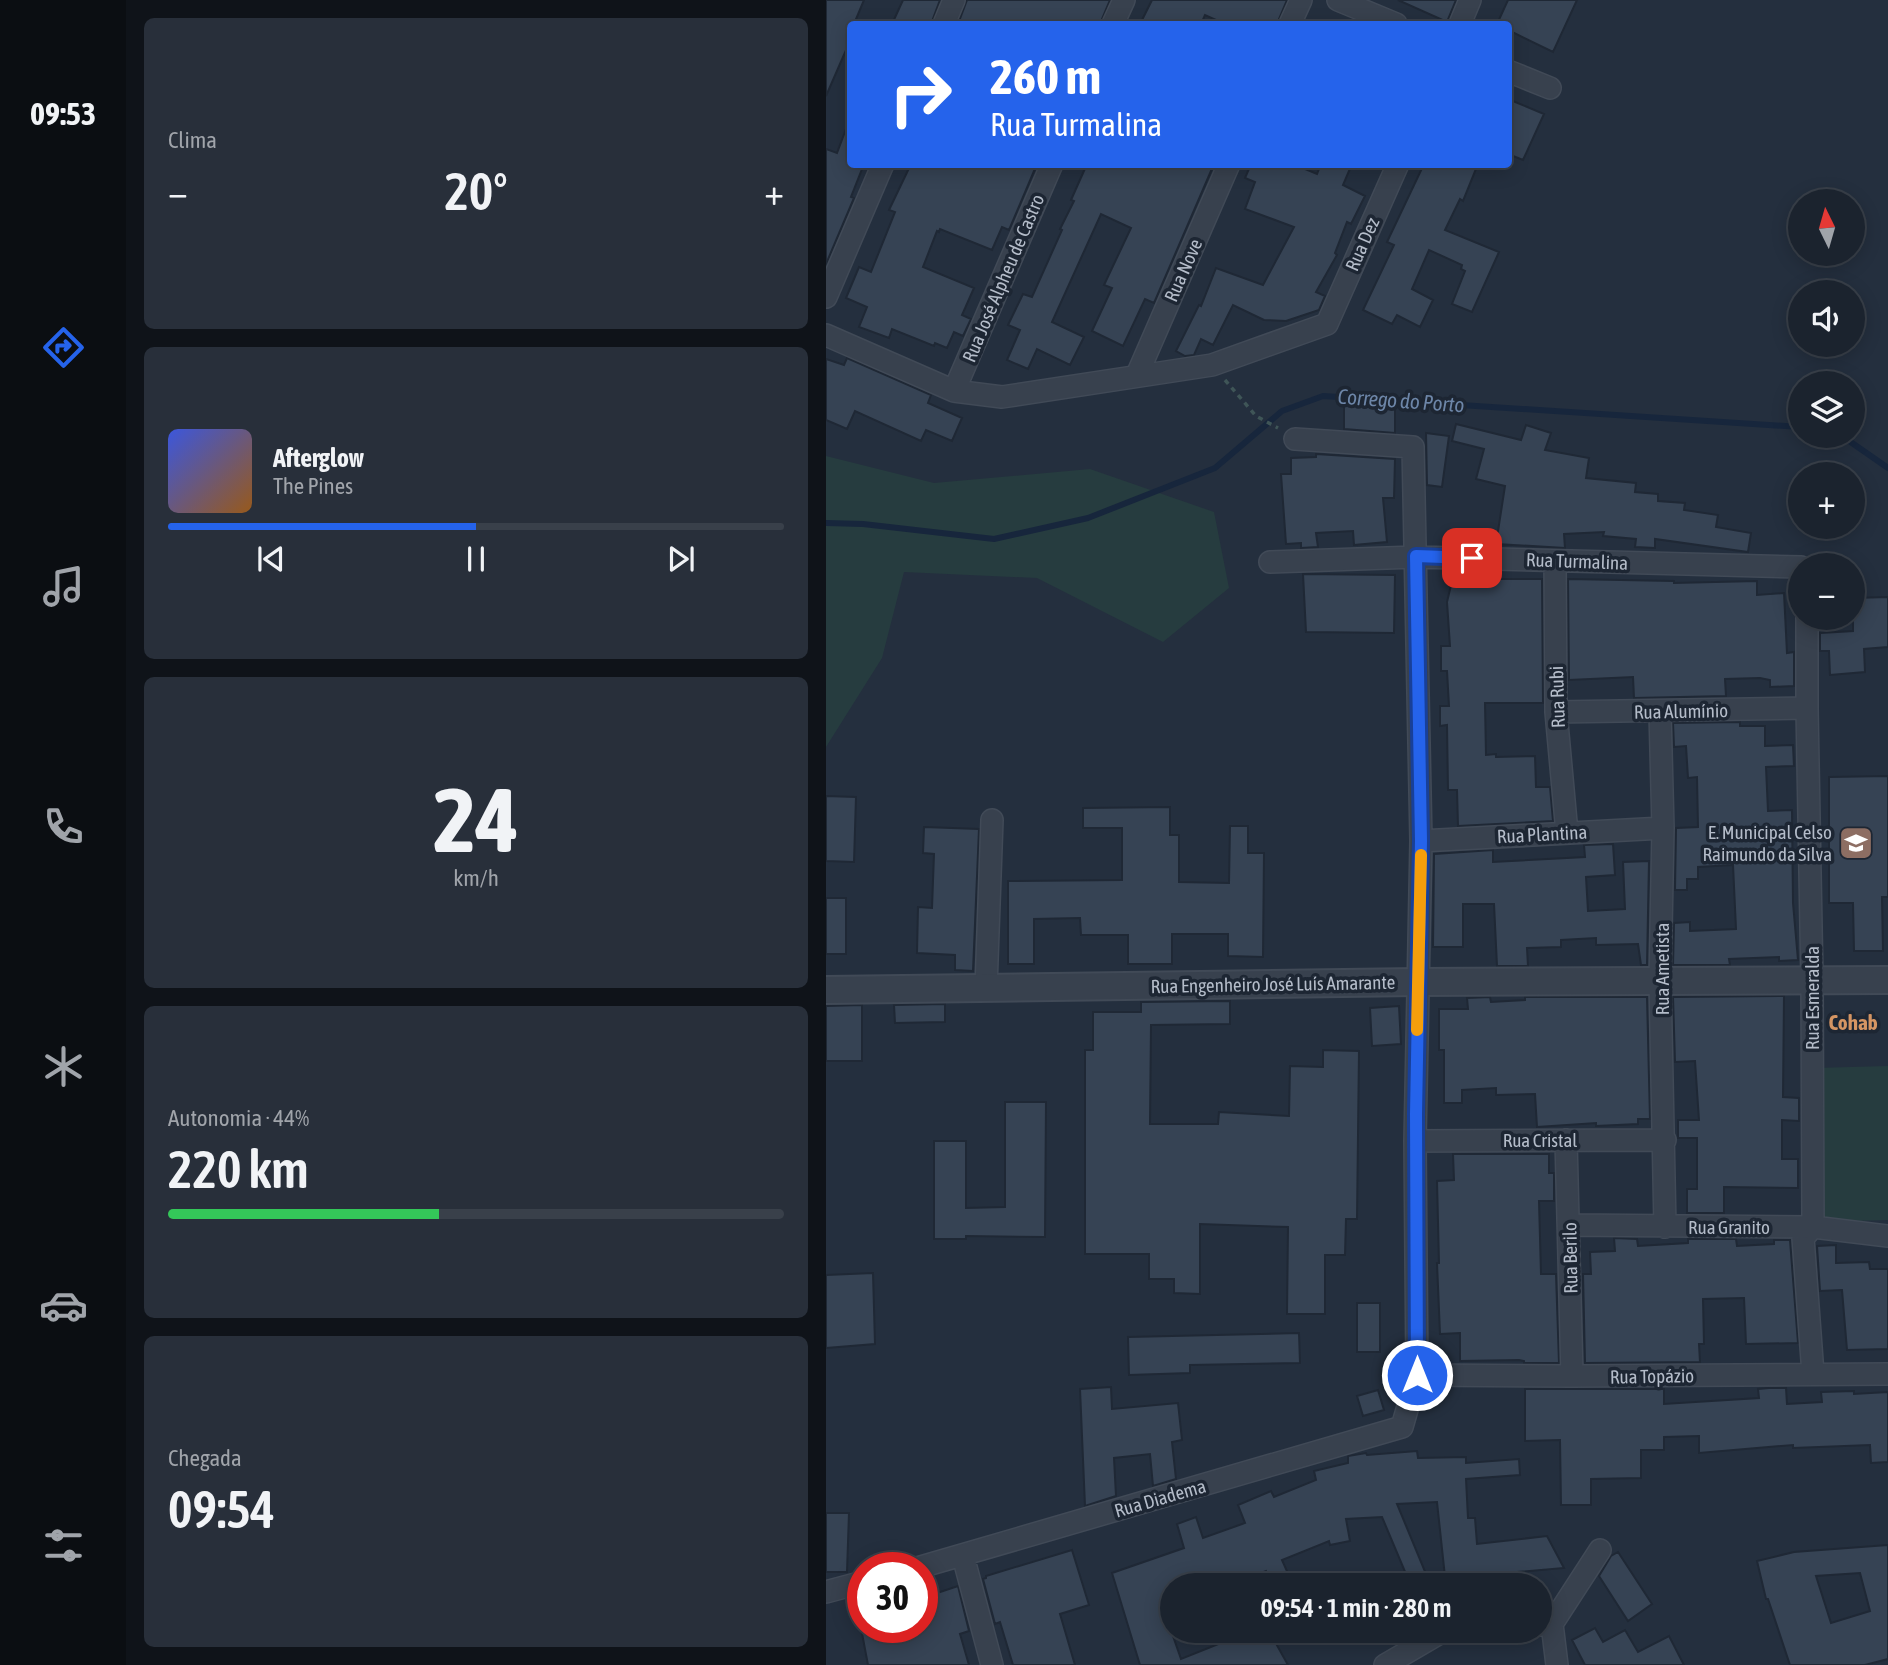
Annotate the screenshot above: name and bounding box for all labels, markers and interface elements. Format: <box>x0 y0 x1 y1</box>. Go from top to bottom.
text: 260 m <box>990 48 1101 104</box>
icon: right <box>875 49 966 140</box>
text: 09:53 <box>30 95 96 132</box>
text: Rua Turmalina <box>990 106 1162 143</box>
text: Clima <box>168 127 217 153</box>
text: 20° <box>444 161 508 221</box>
text: − <box>168 170 188 213</box>
text: + <box>764 170 784 213</box>
north arrow <box>1788 189 1866 266</box>
map controls <box>1788 189 1865 630</box>
street label: Rua José Alpheu de Castro <box>958 191 1048 365</box>
street label: Rua Dez <box>1341 214 1384 274</box>
street label: Rua Nove <box>1159 235 1207 305</box>
button: sound <box>1788 280 1865 357</box>
icon: directions <box>39 323 88 372</box>
button: layers <box>1788 371 1865 448</box>
water label: Corrego do Porto <box>1337 384 1465 416</box>
text: Afterglow <box>273 443 364 473</box>
button: + <box>1788 462 1865 539</box>
text: The Pines <box>273 473 353 499</box>
pin <box>1442 528 1502 588</box>
icon: arrive <box>1453 539 1491 577</box>
icon: previous <box>252 540 290 578</box>
icon: pause <box>457 540 495 578</box>
icon: next <box>662 540 700 578</box>
street label: Rua Turmalina <box>1526 548 1628 574</box>
button: − <box>1788 553 1865 630</box>
icon: music <box>39 562 88 611</box>
street label: Rua Rubi <box>1545 666 1569 728</box>
street label: Rua Alumínio <box>1634 699 1728 723</box>
text: 24 <box>433 767 519 871</box>
icon: phone <box>39 802 88 851</box>
street label: Rua Plantina <box>1496 821 1588 847</box>
place label: E. Municipal Celso Raimundo da Silva <box>1703 821 1832 865</box>
school or university icon: E. Municipal Celso Raimundo da Silva <box>1837 824 1875 862</box>
text: km/h <box>453 865 499 891</box>
street label: Rua Ametista <box>1651 923 1673 1015</box>
street label: Rua Esmeralda <box>1801 946 1823 1050</box>
street label: Rua Engenheiro José Luís Amarante <box>1151 971 1395 997</box>
district label: Cohab <box>1828 1010 1878 1034</box>
icon: climate <box>39 1042 88 1091</box>
text: Autonomia · 44% <box>168 1105 309 1131</box>
street label: Rua Cristal <box>1503 1129 1577 1151</box>
text: 220 km <box>168 1139 309 1199</box>
street label: Rua Granito <box>1688 1216 1770 1238</box>
street label: Rua Berilo <box>1558 1222 1582 1294</box>
icon: car <box>39 1281 88 1330</box>
position arrow <box>1380 1338 1454 1412</box>
street label: Rua Topázio <box>1610 1364 1694 1388</box>
text: Chegada <box>168 1445 242 1471</box>
street label: Rua Diadema <box>1112 1474 1208 1522</box>
text: 09:54 <box>168 1479 275 1539</box>
icon: filters <box>39 1521 88 1570</box>
speed limit sign: 30 <box>847 1552 938 1643</box>
text: 09:54 · 1 min · 280 m <box>1261 1593 1451 1623</box>

